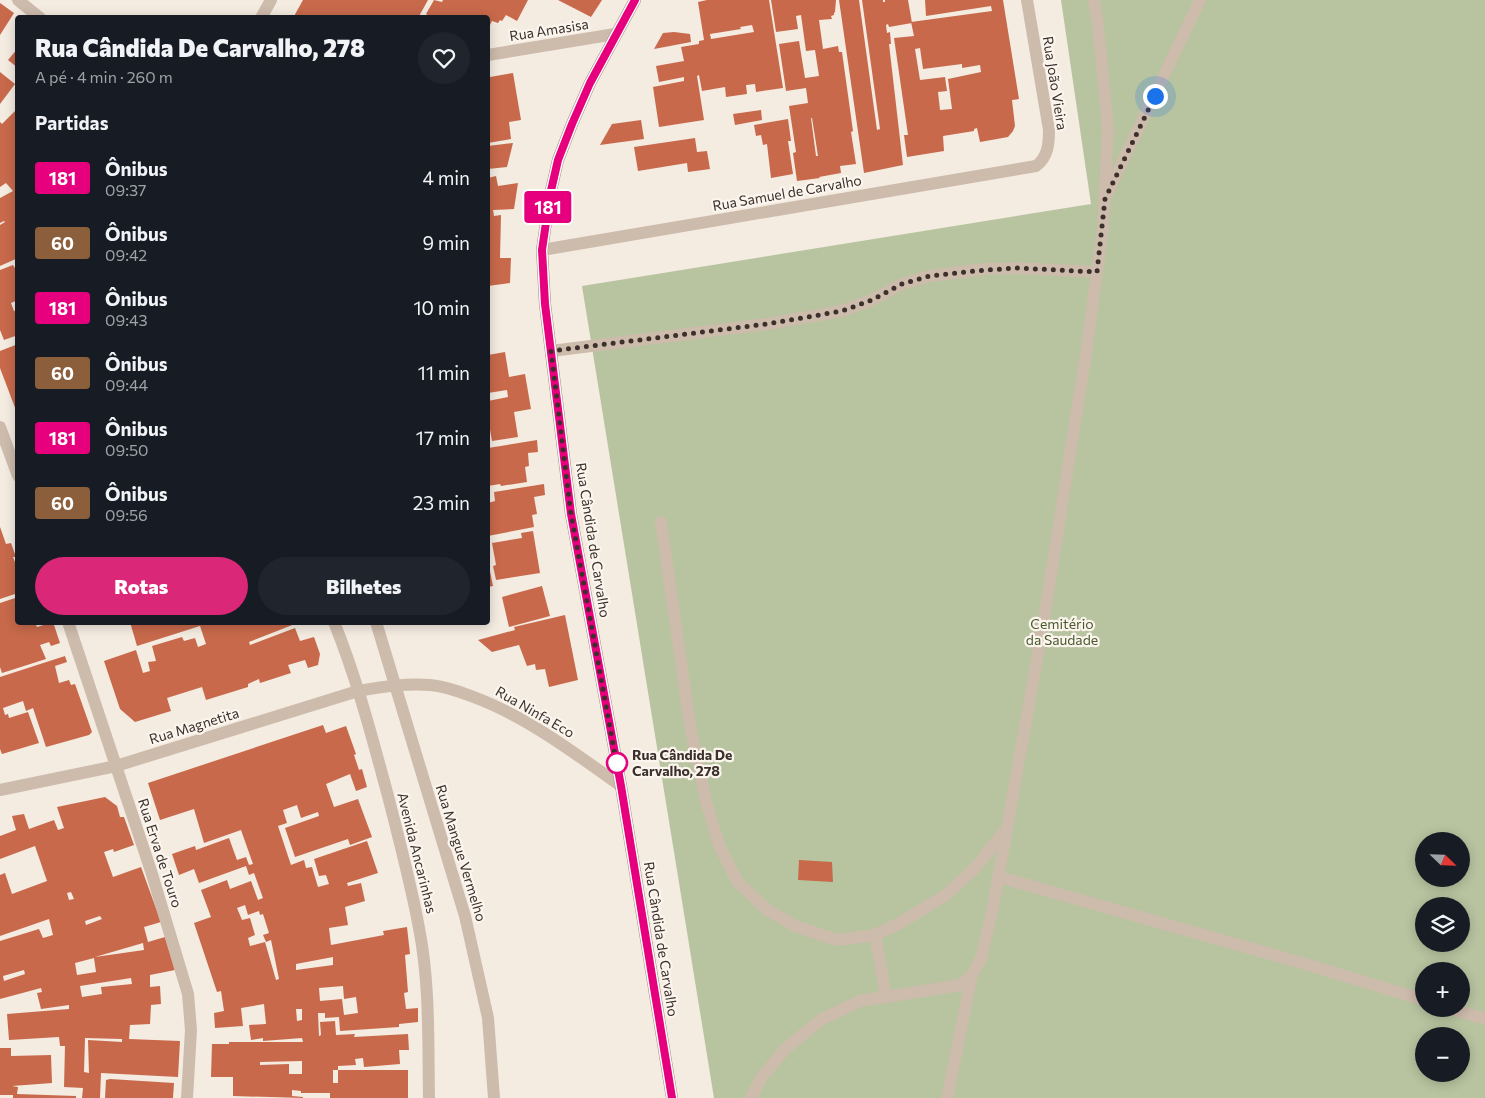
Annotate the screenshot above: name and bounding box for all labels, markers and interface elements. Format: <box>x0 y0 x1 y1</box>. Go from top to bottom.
street label: Rua Amasisa <box>508 15 590 44</box>
button: heart <box>418 32 470 84</box>
text: Rua Cândida De Carvalho, 278 <box>35 33 365 62</box>
street label: Rua João Vieira <box>1040 35 1071 131</box>
text: A pé · 4 min · 260 m <box>35 67 173 86</box>
your location <box>1143 84 1168 109</box>
text: Partidas <box>35 111 108 134</box>
text: Ônibus <box>105 157 168 180</box>
text: 4 min <box>423 166 470 189</box>
text: 181 <box>49 167 76 189</box>
street label: Rua Samuel de Carvalho <box>711 171 863 214</box>
text: 09:37 <box>105 180 146 199</box>
line badge: 181 <box>519 191 577 223</box>
text: 181 <box>534 196 562 218</box>
text: Ônibus <box>105 222 168 245</box>
text: 9 min <box>422 231 470 254</box>
text: 60 <box>51 232 74 254</box>
text: 09:42 <box>105 245 147 264</box>
text: Ônibus <box>105 287 168 310</box>
text: 10 min <box>413 296 470 319</box>
text: 181 <box>49 297 76 319</box>
text: 09:43 <box>105 310 148 329</box>
text: Ônibus <box>105 352 168 375</box>
text: 11 min <box>418 361 470 384</box>
text: 60 <box>51 362 74 384</box>
text: 09:44 <box>105 375 148 394</box>
text: Ônibus <box>105 417 168 440</box>
text: 17 min <box>416 426 470 449</box>
text: 181 <box>49 427 76 449</box>
text: 09:50 <box>105 440 149 459</box>
street label: Rua Cândida de Carvalho <box>573 461 614 619</box>
text: Ônibus <box>105 482 168 505</box>
text: 23 min <box>413 491 470 514</box>
text: 60 <box>51 492 74 514</box>
text: 09:56 <box>105 505 148 524</box>
button: Rotas <box>35 557 248 615</box>
button: Bilhetes <box>258 557 470 615</box>
park label: Cemitério da Saudade <box>1026 615 1098 648</box>
street label: Rua Ninfa Eco <box>493 682 578 741</box>
street label: Rua Magnetita <box>147 704 241 747</box>
place label: Rua Cândida De Carvalho, 278 <box>632 746 733 779</box>
marker: Rua Cândida De Carvalho, 278 <box>606 752 628 774</box>
street label: Rua Mangue Vermelho <box>433 782 490 923</box>
street label: Avenida Ancarinhas <box>394 791 441 915</box>
street label: Rua Erva de Touro <box>135 796 186 910</box>
north arrow <box>1415 832 1470 888</box>
map controls <box>1415 832 1470 1082</box>
street label: Rua Cândida de Carvalho <box>641 860 682 1018</box>
button: layers <box>1415 897 1470 952</box>
button: + <box>1415 962 1470 1017</box>
button: − <box>1415 1027 1470 1082</box>

